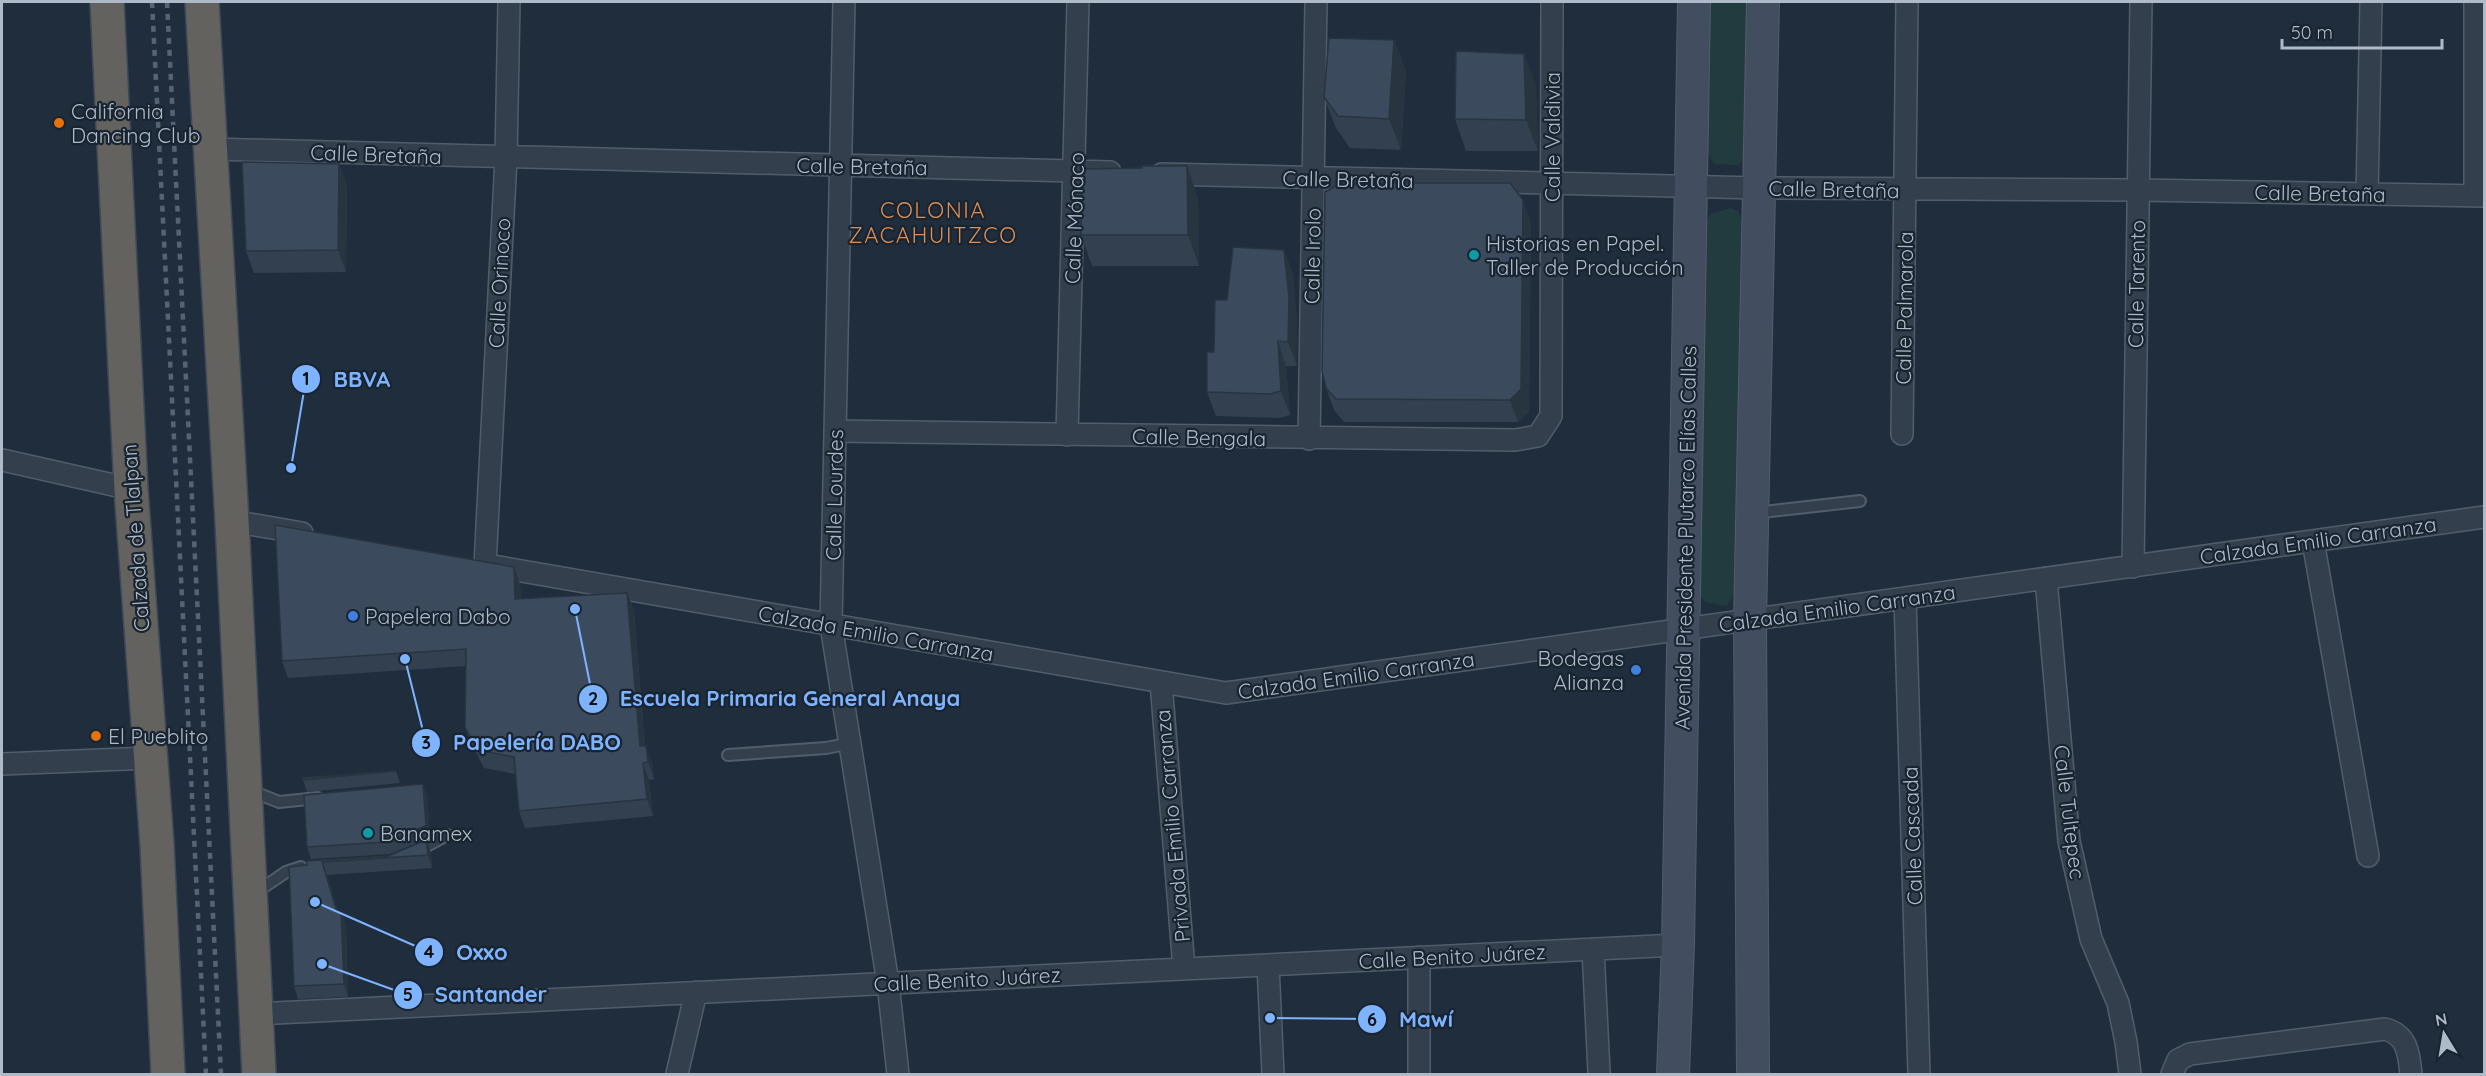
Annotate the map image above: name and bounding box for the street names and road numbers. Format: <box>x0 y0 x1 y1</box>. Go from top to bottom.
street label: Calle Valdivia <box>1539 72 1565 202</box>
street label: Calle Bretaña <box>310 139 442 169</box>
street label: Calle Bretaña <box>796 152 928 180</box>
street label: Calle Mónaco <box>1059 152 1089 284</box>
street label: Calle Bretaña <box>1282 165 1414 193</box>
street label: Calle Bretaña <box>1768 175 1900 203</box>
street label: Calle Bretaña <box>2254 179 2386 207</box>
street label: Calle Irolo <box>1298 208 1326 304</box>
street label: Calle Orinoco <box>483 217 515 349</box>
street label: Calle Tarento <box>2122 220 2150 348</box>
street label: Calle Palmarola <box>1890 231 1918 385</box>
street label: Avenida Presidente Plutarco Elías Calles <box>1669 346 1701 730</box>
street label: Calle Bengala <box>1132 423 1266 451</box>
street label: Calle Lourdes <box>820 429 848 561</box>
street label: Calzada de Tlalpan <box>115 443 155 633</box>
street label: Calzada Emilio Carranza <box>2198 511 2438 569</box>
street label: Calzada Emilio Carranza <box>1717 579 1957 637</box>
street label: Calzada Emilio Carranza <box>756 599 996 667</box>
street label: Calzada Emilio Carranza <box>1236 646 1476 704</box>
street label: Privada Emilio Carranza <box>1149 709 1195 943</box>
street label: Calle Tultepec <box>2049 744 2091 881</box>
street label: Calle Cascada <box>1897 766 1927 906</box>
street label: Calle Benito Juárez <box>1358 938 1546 974</box>
street label: Calle Benito Juárez <box>873 961 1061 997</box>

